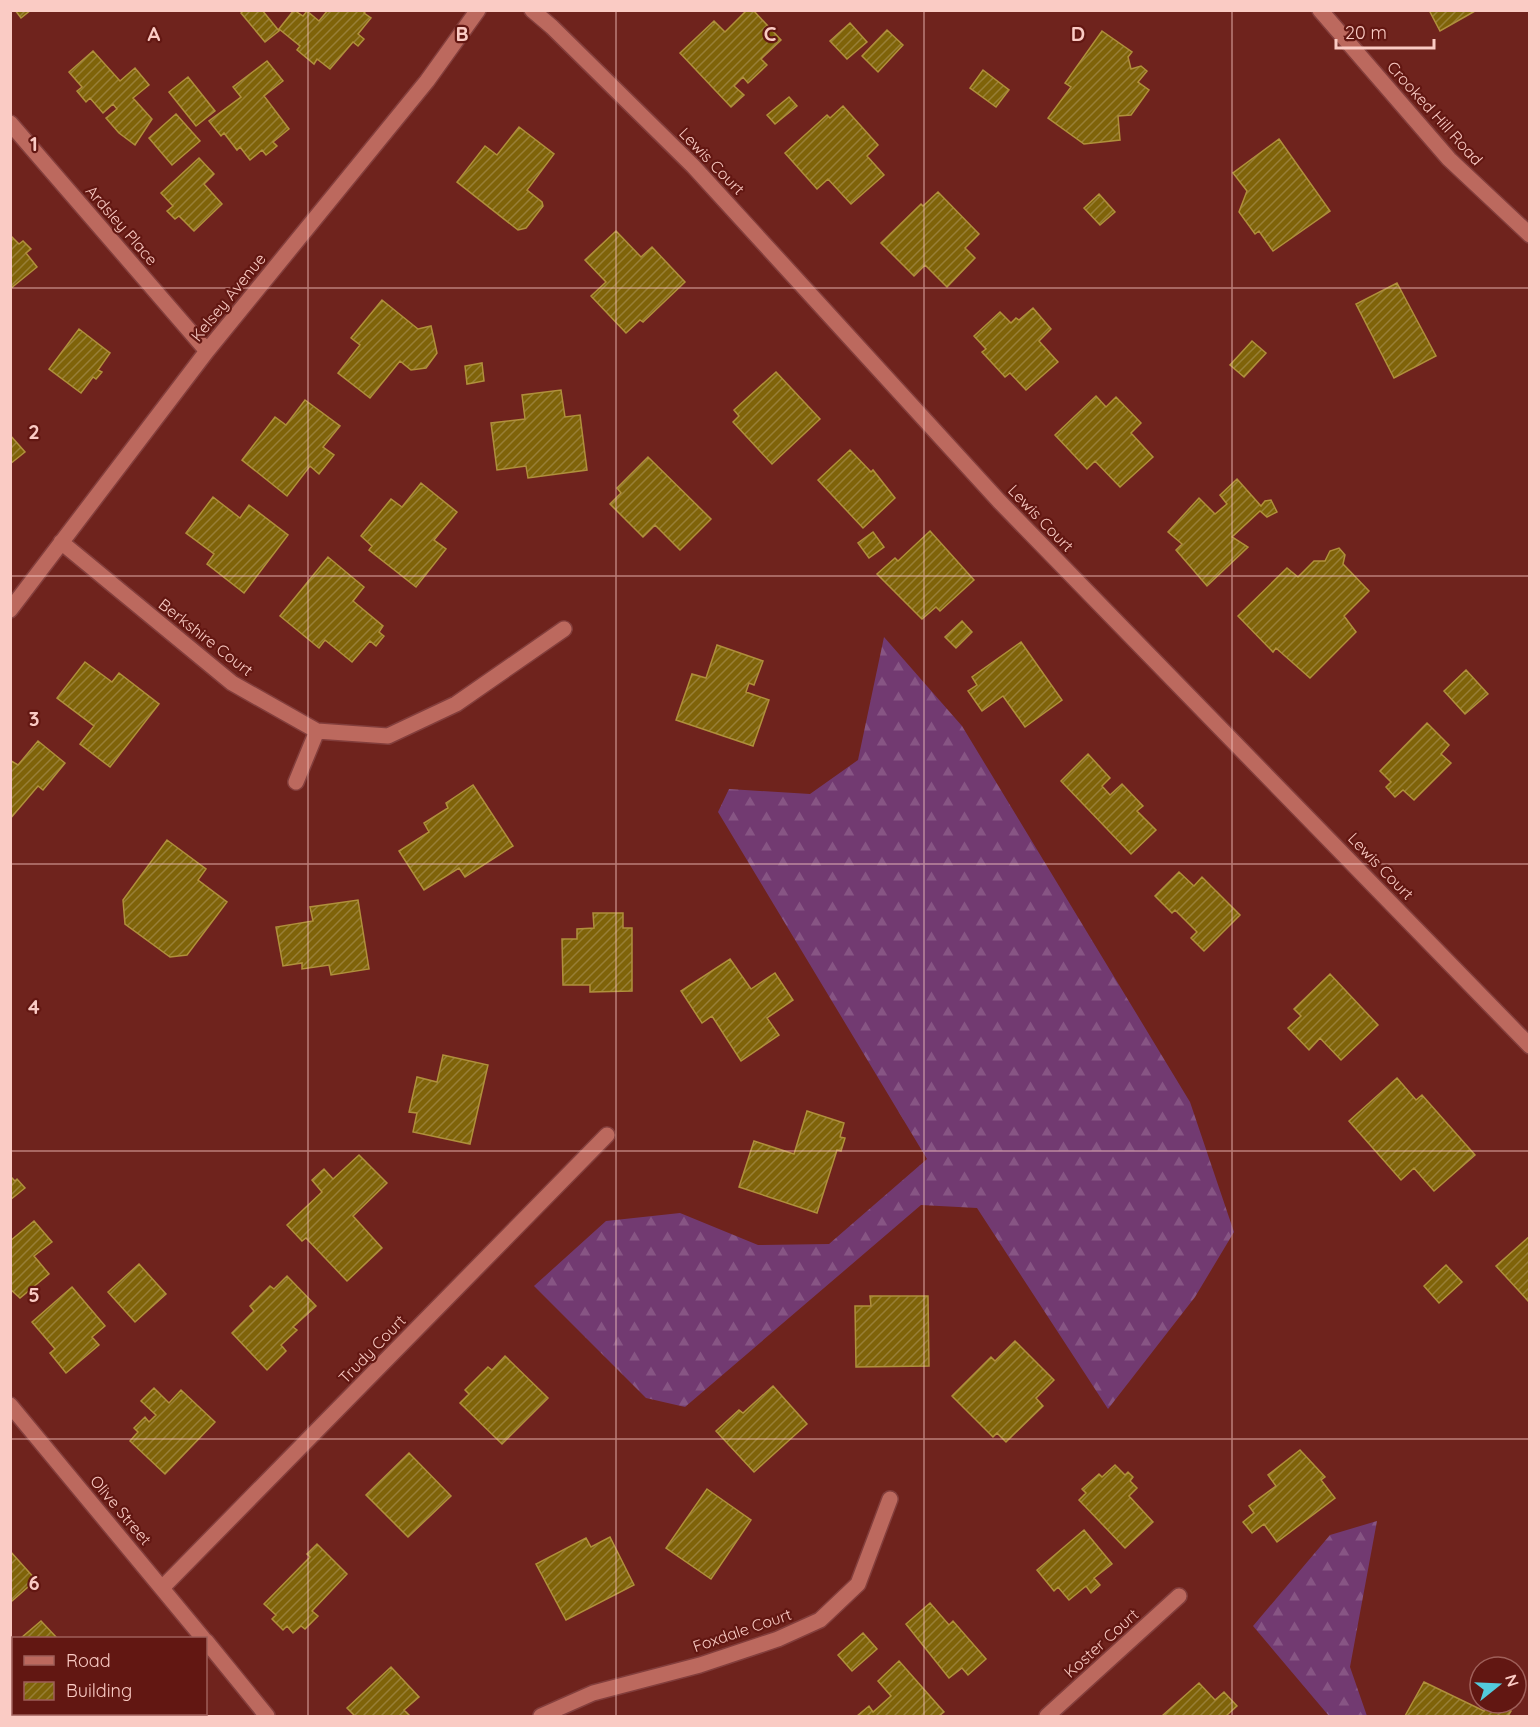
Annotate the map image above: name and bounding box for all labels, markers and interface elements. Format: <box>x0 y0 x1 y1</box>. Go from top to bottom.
scale bar <box>1336 12 1434 50</box>
text: A <box>148 21 161 46</box>
text: B <box>455 21 469 46</box>
text: C <box>764 21 777 46</box>
text: D <box>1071 21 1085 46</box>
text: 20 m <box>1345 21 1387 44</box>
street label: Crooked Hill Road <box>1383 57 1487 169</box>
street label: Lewis Court <box>675 123 749 199</box>
text: 1 <box>30 131 38 156</box>
street label: Ardsley Place <box>82 181 162 269</box>
street label: Kelsey Avenue <box>186 249 270 345</box>
text: 2 <box>28 419 40 444</box>
street label: Lewis Court <box>1004 480 1078 556</box>
street label: Berkshire Court <box>155 594 257 680</box>
text: 3 <box>29 706 39 731</box>
street label: Lewis Court <box>1344 828 1418 904</box>
text: 4 <box>28 994 40 1019</box>
text: 5 <box>28 1282 40 1307</box>
street label: Trudy Court <box>334 1310 410 1388</box>
street label: Olive Street <box>86 1471 156 1549</box>
text: 6 <box>28 1570 40 1595</box>
street label: Foxdale Court <box>690 1604 794 1656</box>
street label: Koster Court <box>1060 1604 1142 1682</box>
legend <box>12 1637 207 1715</box>
text: Road <box>66 1649 111 1672</box>
north arrow <box>1468 1655 1528 1715</box>
text: N <box>1501 1672 1524 1689</box>
text: Building <box>66 1679 132 1702</box>

